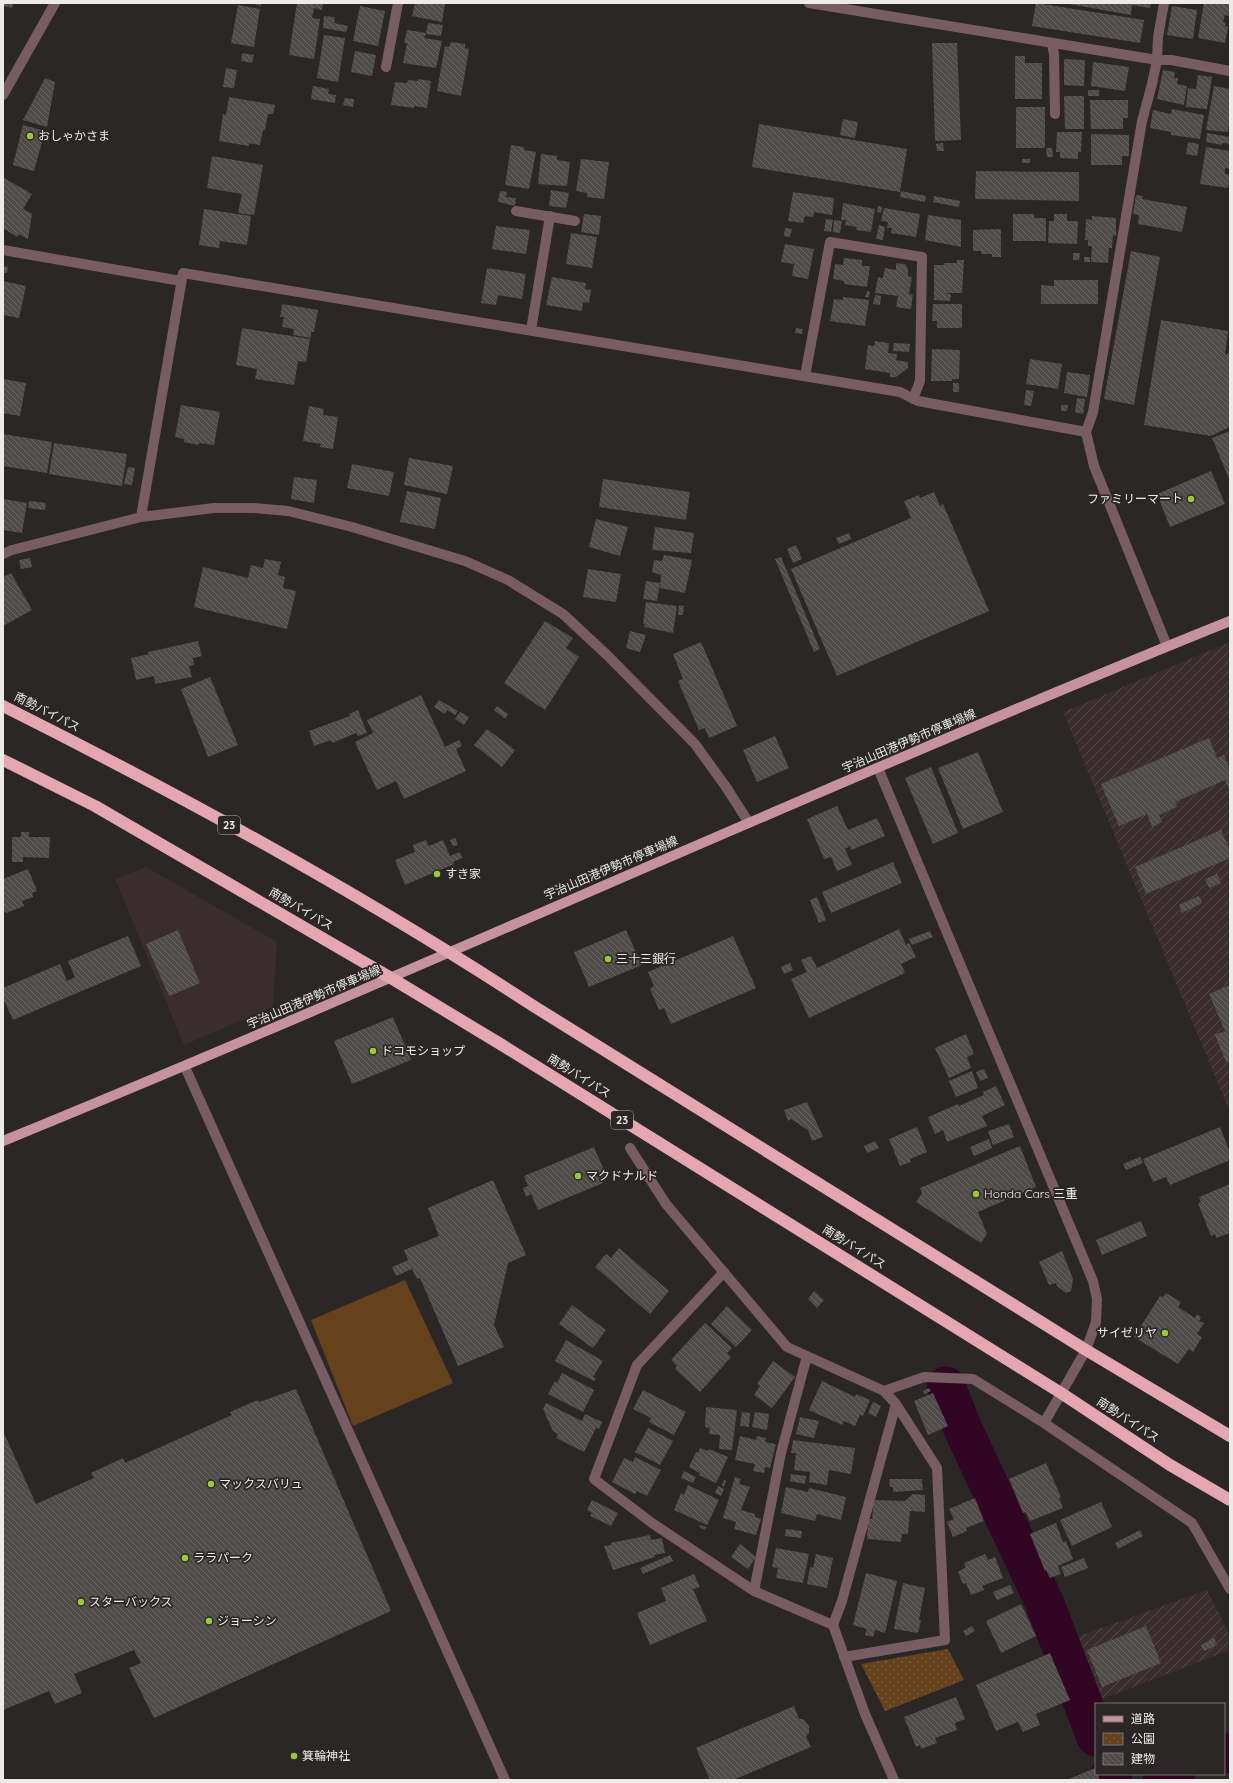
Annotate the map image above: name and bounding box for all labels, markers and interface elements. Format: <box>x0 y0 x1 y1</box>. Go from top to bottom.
place label: おしゃかさま <box>38 128 110 143</box>
marker: おしゃかさま <box>25 131 35 141</box>
place label: ファミリーマート <box>1087 491 1183 506</box>
marker: ファミリーマート <box>1186 494 1196 504</box>
street label: 南勢バイパス <box>12 689 83 735</box>
street label: 宇治山田港伊勢市停車場線 <box>840 706 978 776</box>
road number: 23 <box>218 816 240 834</box>
street label: 宇治山田港伊勢市停車場線 <box>542 833 680 903</box>
place label: すき家 <box>445 866 481 881</box>
marker: すき家 <box>432 869 442 879</box>
street label: 南勢バイパス <box>266 884 336 933</box>
place label: 三十三銀行 <box>616 951 676 966</box>
marker: 三十三銀行 <box>603 954 613 964</box>
street label: 宇治山田港伊勢市停車場線 <box>245 962 383 1032</box>
place label: ドコモショップ <box>381 1043 465 1058</box>
marker: ドコモショップ <box>368 1046 378 1056</box>
street label: 南勢バイパス <box>545 1050 614 1101</box>
road number: 23 <box>611 1111 633 1129</box>
place label: マクドナルド <box>586 1168 658 1183</box>
marker: マクドナルド <box>573 1171 583 1181</box>
place label: Honda Cars 三重 <box>984 1186 1077 1201</box>
marker: Honda Cars 三重 <box>971 1189 981 1199</box>
street label: 南勢バイパス <box>820 1221 889 1272</box>
place label: サイゼリヤ <box>1097 1325 1157 1340</box>
marker: サイゼリヤ <box>1160 1328 1170 1338</box>
street label: 南勢バイパス <box>1094 1394 1162 1445</box>
place label: マックスバリュ <box>219 1476 303 1491</box>
marker: マックスバリュ <box>206 1479 216 1489</box>
place label: ララパーク <box>193 1550 253 1565</box>
marker: ララパーク <box>180 1553 190 1563</box>
place label: スターバックス <box>89 1594 173 1609</box>
marker: スターバックス <box>76 1597 86 1607</box>
place label: ジョーシン <box>217 1613 277 1628</box>
marker: ジョーシン <box>204 1616 214 1626</box>
legend <box>1095 1703 1225 1775</box>
text: 道路 <box>1131 1711 1155 1726</box>
text: 公園 <box>1131 1731 1155 1746</box>
place label: 箕輪神社 <box>302 1748 350 1763</box>
marker: 箕輪神社 <box>289 1751 299 1761</box>
text: 建物 <box>1131 1751 1155 1766</box>

